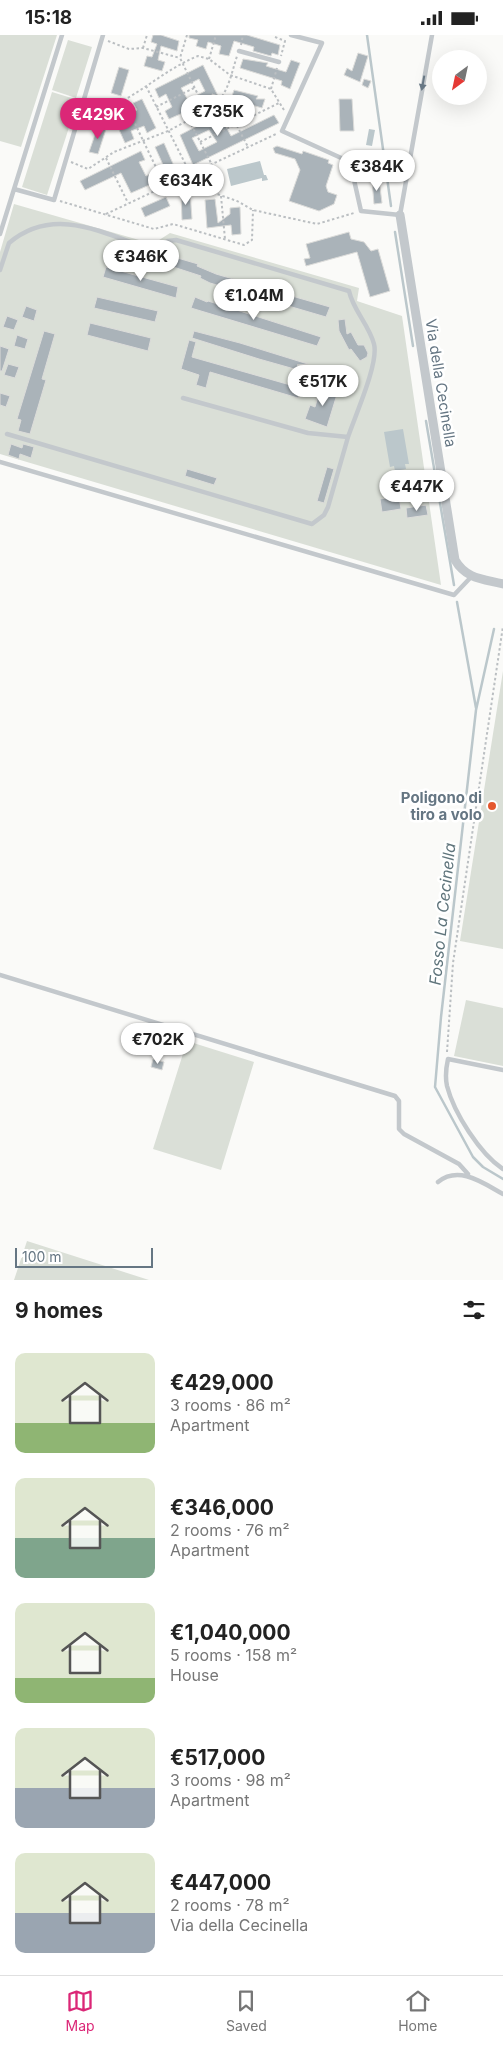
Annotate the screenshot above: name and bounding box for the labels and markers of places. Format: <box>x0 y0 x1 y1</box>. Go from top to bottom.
pin: €735K <box>183 94 253 137</box>
pin: €429K <box>63 97 133 140</box>
pin: €384K <box>342 149 412 192</box>
pin: €634K <box>151 163 221 206</box>
pin: €346K <box>106 239 176 282</box>
pin: €1.04M <box>213 279 295 321</box>
pin: €517K <box>288 365 358 407</box>
pin: €447K <box>382 469 452 512</box>
place label: Poligono di tiro a volo <box>401 788 482 824</box>
marker: Poligono di tiro a volo <box>486 800 498 812</box>
pin: €702K <box>123 1023 193 1065</box>

